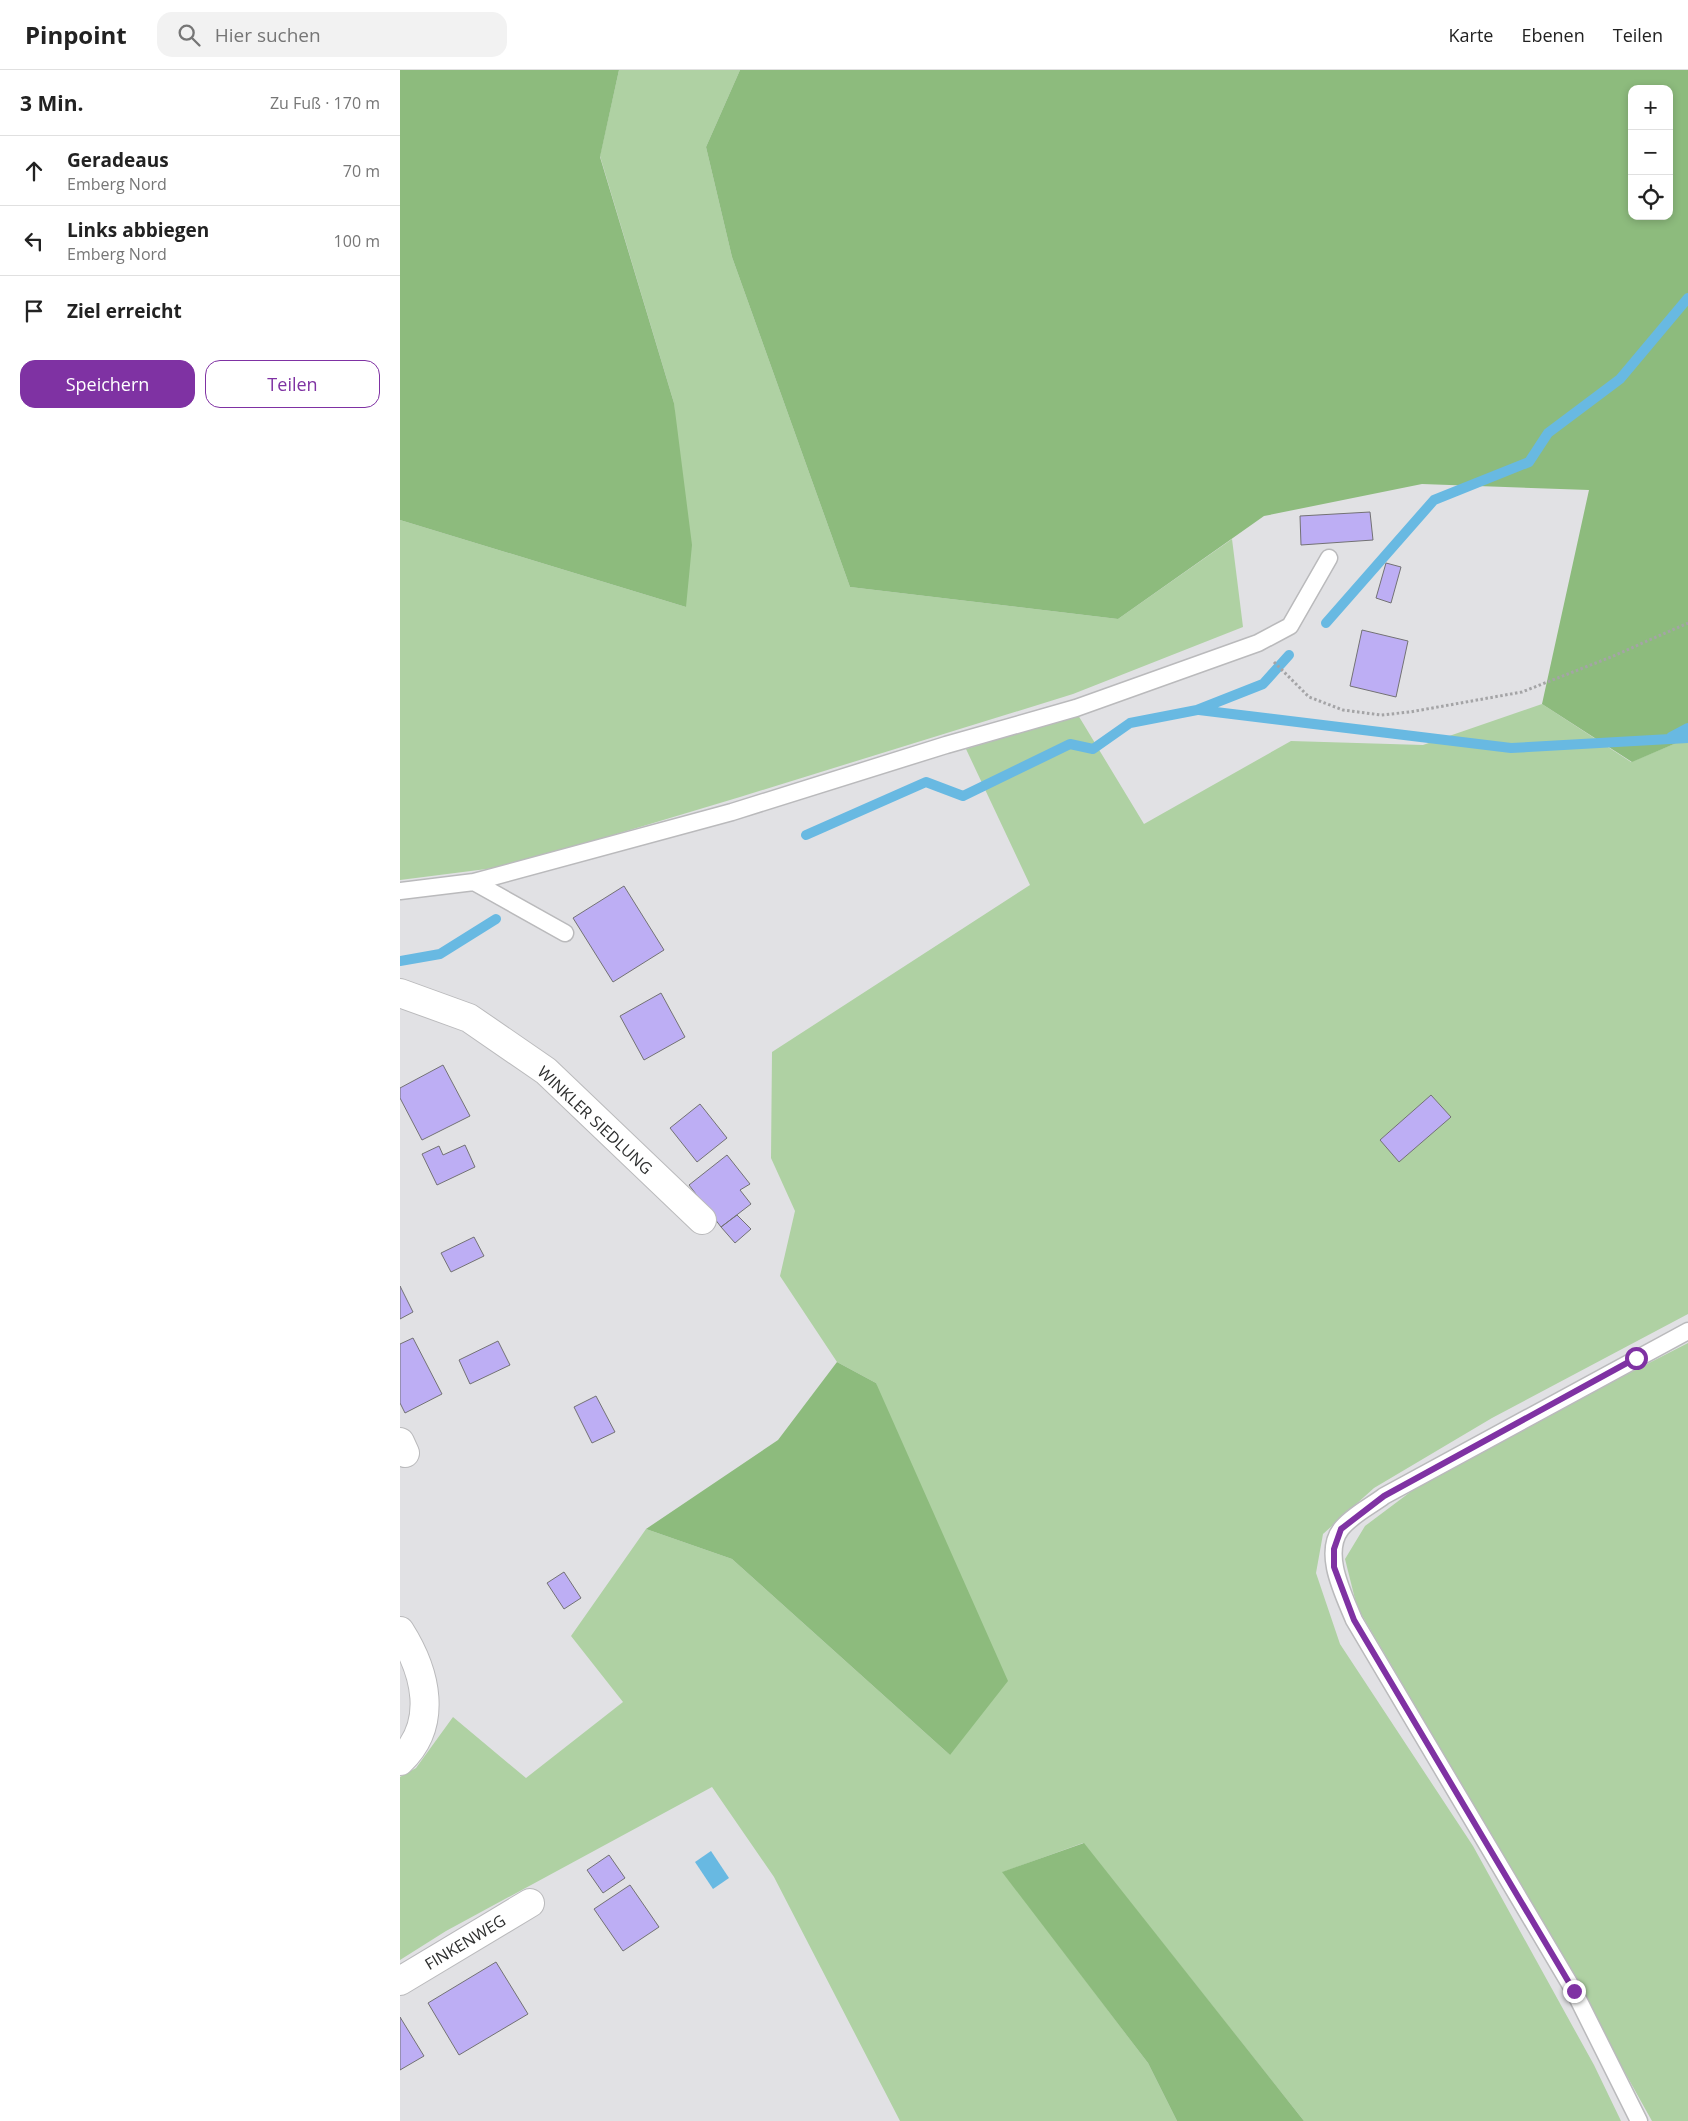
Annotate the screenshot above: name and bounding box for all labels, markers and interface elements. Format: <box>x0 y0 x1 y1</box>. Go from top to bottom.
search box <box>157 12 507 57</box>
text: Pinpoint <box>25 18 127 51</box>
icon: search <box>175 21 203 49</box>
text: Hier suchen <box>215 22 321 48</box>
text: Karte <box>1449 23 1493 47</box>
text: Ebenen <box>1521 23 1585 47</box>
text: Teilen <box>1613 23 1663 47</box>
map controls <box>1628 85 1673 220</box>
button: + <box>1628 85 1673 130</box>
text: 3 Min. <box>20 89 83 117</box>
text: Zu Fuß · 170 m <box>270 92 380 114</box>
button: − <box>1628 130 1673 175</box>
text: Geradeaus <box>67 147 169 173</box>
icon: ahead <box>20 157 48 185</box>
text: 70 m <box>343 160 380 182</box>
text: Emberg Nord <box>67 173 167 195</box>
button: locate <box>1628 175 1673 220</box>
text: Links abbiegen <box>67 217 209 243</box>
icon: left <box>20 227 48 255</box>
text: 100 m <box>334 230 380 252</box>
text: Emberg Nord <box>67 243 167 265</box>
icon: arrive <box>20 297 48 325</box>
text: Ziel erreicht <box>67 298 182 324</box>
button: Speichern <box>20 360 195 408</box>
button: Teilen <box>205 360 380 408</box>
street label: WINKLER SIEDLUNG <box>533 1061 657 1179</box>
route start <box>1625 1347 1648 1370</box>
street label: FINKENWEG <box>420 1909 510 1975</box>
route end <box>1563 1980 1586 2003</box>

